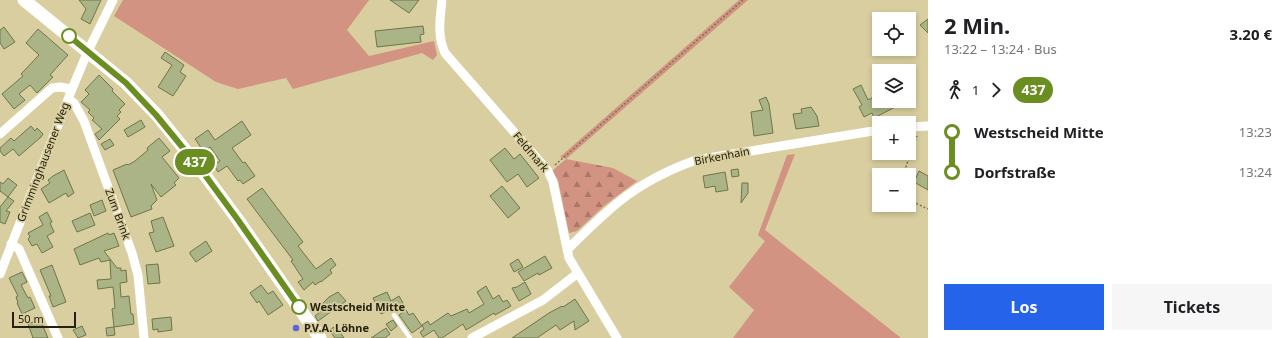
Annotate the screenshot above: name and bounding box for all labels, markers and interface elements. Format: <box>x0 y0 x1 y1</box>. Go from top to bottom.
text: 2 Min. <box>944 10 1010 40</box>
map controls <box>872 12 916 212</box>
button: locate <box>872 12 916 56</box>
text: 3.20 € <box>1230 24 1272 44</box>
unlabelled marker <box>61 28 77 44</box>
text: 13:22 – 13:24 · Bus <box>944 40 1057 58</box>
button: layers <box>872 64 916 108</box>
icon: walk <box>944 79 966 101</box>
icon: forward <box>985 79 1007 101</box>
text: 437 <box>1021 80 1045 99</box>
text: 1 <box>972 81 979 99</box>
street label: Grimminghausener Weg <box>13 100 72 224</box>
button: + <box>872 116 916 160</box>
text: Westscheid Mitte <box>974 122 1104 142</box>
text: 13:23 <box>1239 123 1272 141</box>
street label: Feldmark <box>510 128 553 175</box>
street label: Birkenhain <box>693 143 751 168</box>
line badge: 437 <box>172 149 218 175</box>
text: 437 <box>183 152 207 171</box>
text: Dorfstraße <box>974 162 1056 182</box>
text: 13:24 <box>1239 163 1272 181</box>
button: − <box>872 168 916 212</box>
street label: Zum Brink <box>102 186 135 242</box>
button: Los <box>944 284 1104 330</box>
button: Tickets <box>1112 284 1272 330</box>
marker: Westscheid Mitte <box>291 299 307 315</box>
place label: Westscheid Mitte <box>310 299 406 314</box>
scale bar <box>12 310 76 329</box>
text: 50 m <box>18 311 44 326</box>
place label: P.V.A. Löhne <box>304 320 369 335</box>
marker: P.V.A. Löhne <box>291 323 301 333</box>

